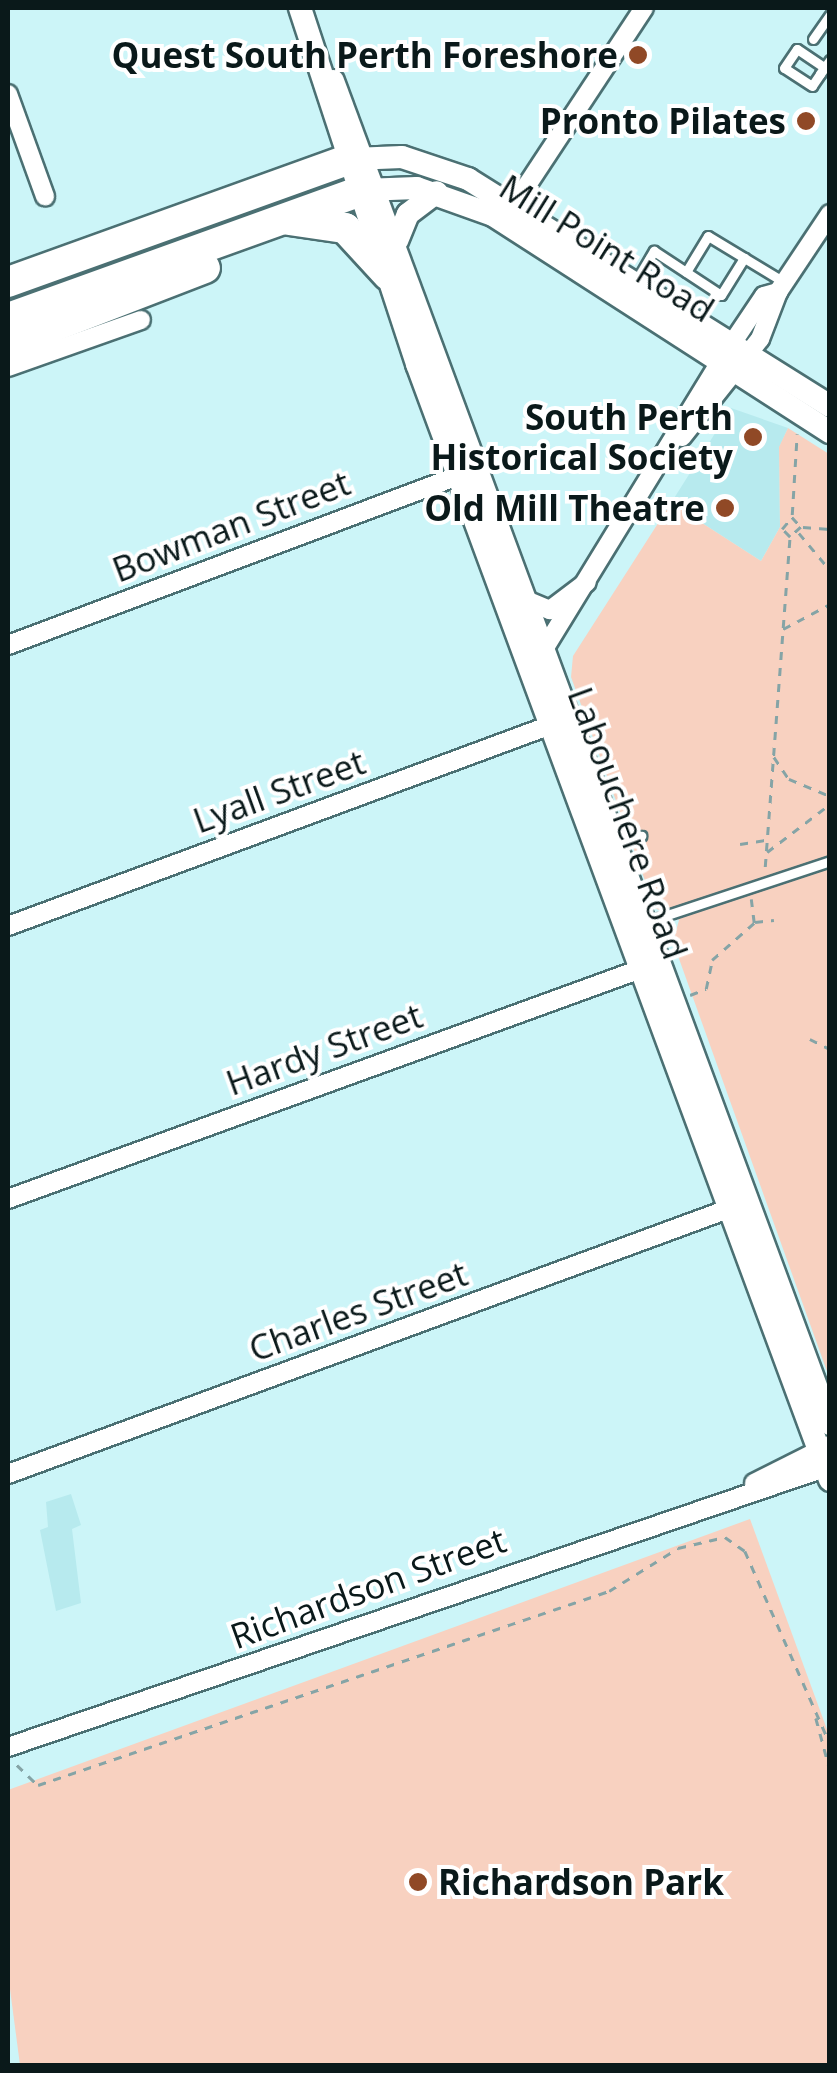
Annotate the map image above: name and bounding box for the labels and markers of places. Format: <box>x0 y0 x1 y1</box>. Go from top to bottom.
place label: Quest South Perth Foreshore <box>112 34 618 76</box>
marker: Quest South Perth Foreshore <box>627 44 649 66</box>
place label: Pronto Pilates <box>540 100 786 142</box>
marker: Pronto Pilates <box>795 110 817 132</box>
place label: South Perth Historical Society <box>430 396 733 478</box>
marker: South Perth Historical Society <box>742 426 764 448</box>
place label: Old Mill Theatre <box>424 487 705 529</box>
marker: Old Mill Theatre <box>714 497 736 519</box>
place label: Richardson Park <box>438 1861 724 1903</box>
marker: Richardson Park <box>407 1871 429 1893</box>

